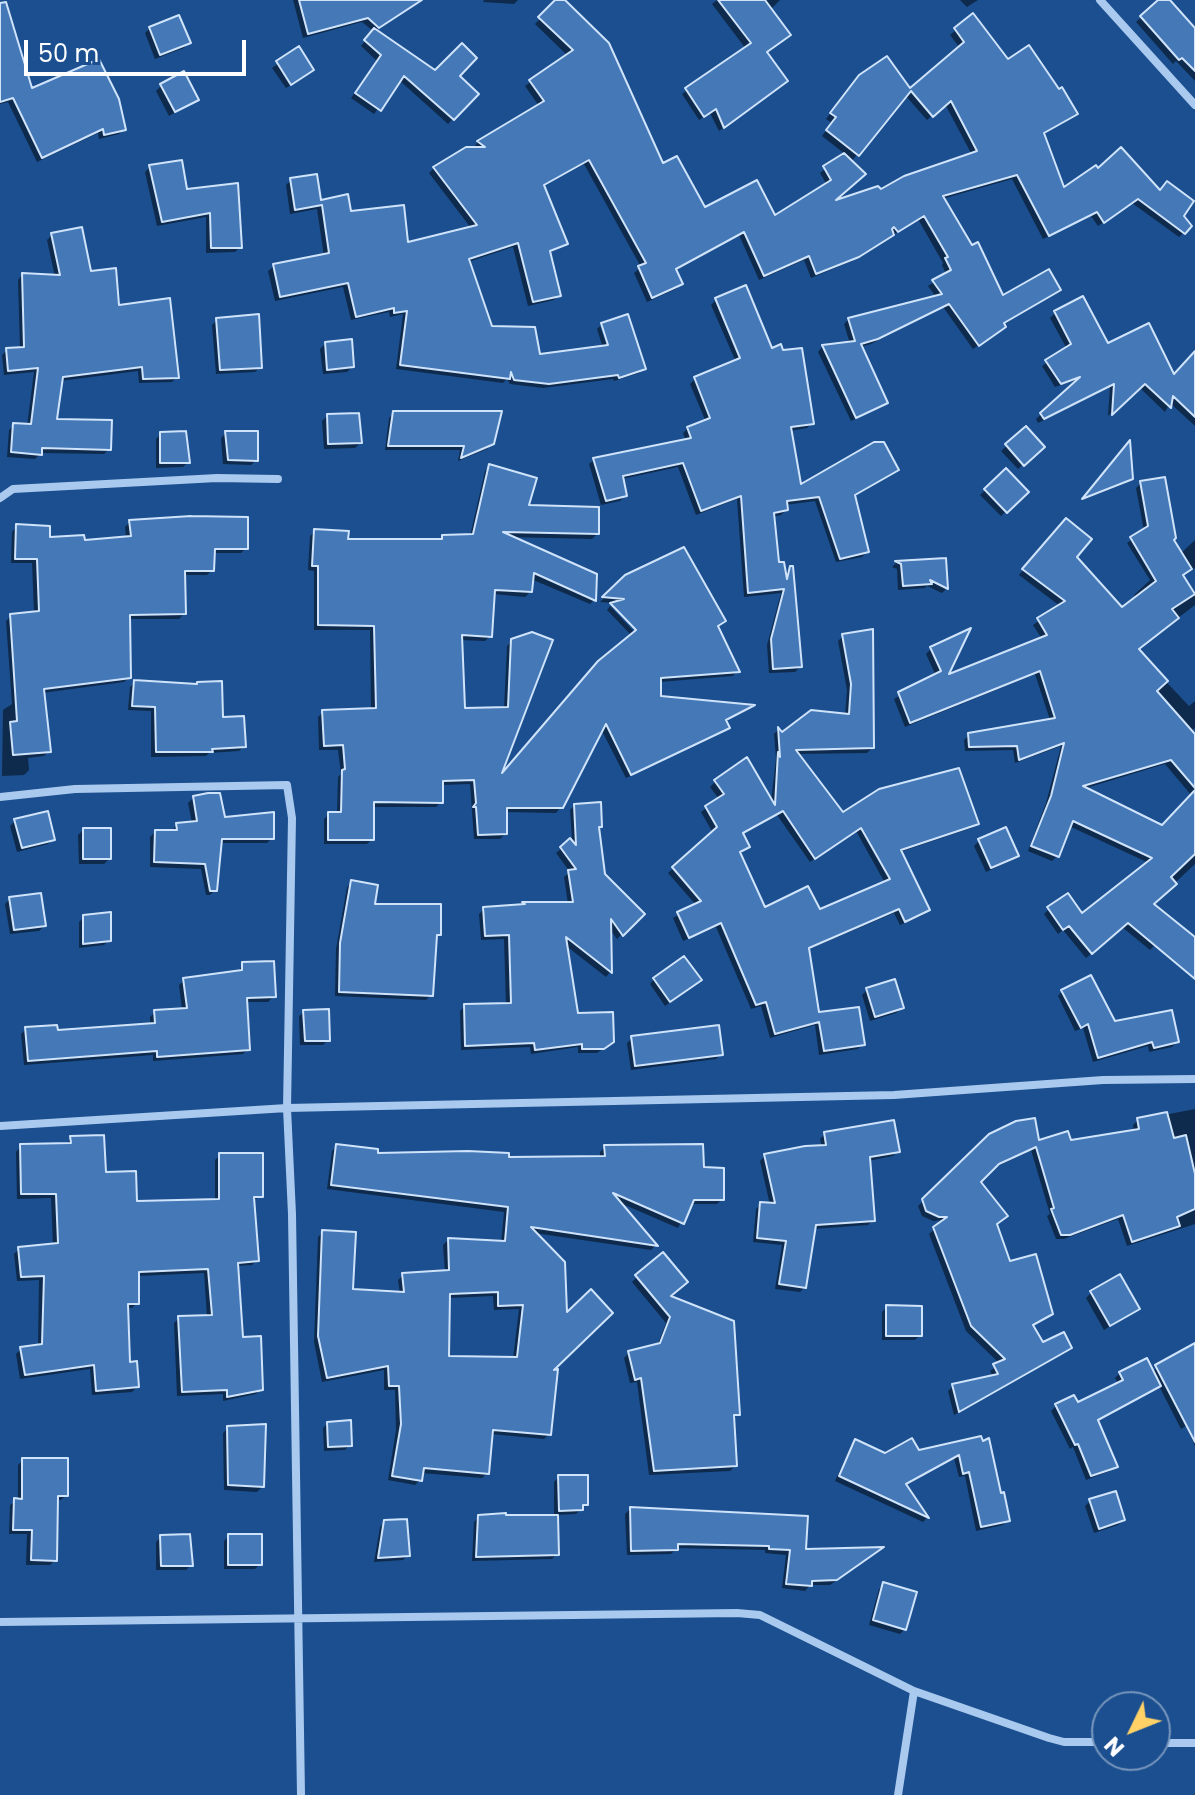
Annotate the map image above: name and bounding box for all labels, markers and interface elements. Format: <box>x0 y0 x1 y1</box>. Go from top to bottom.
scale bar <box>28 24 250 74</box>
text: 50 m <box>38 37 99 70</box>
north arrow <box>1091 1691 1171 1771</box>
text: N <box>1098 1730 1132 1763</box>

